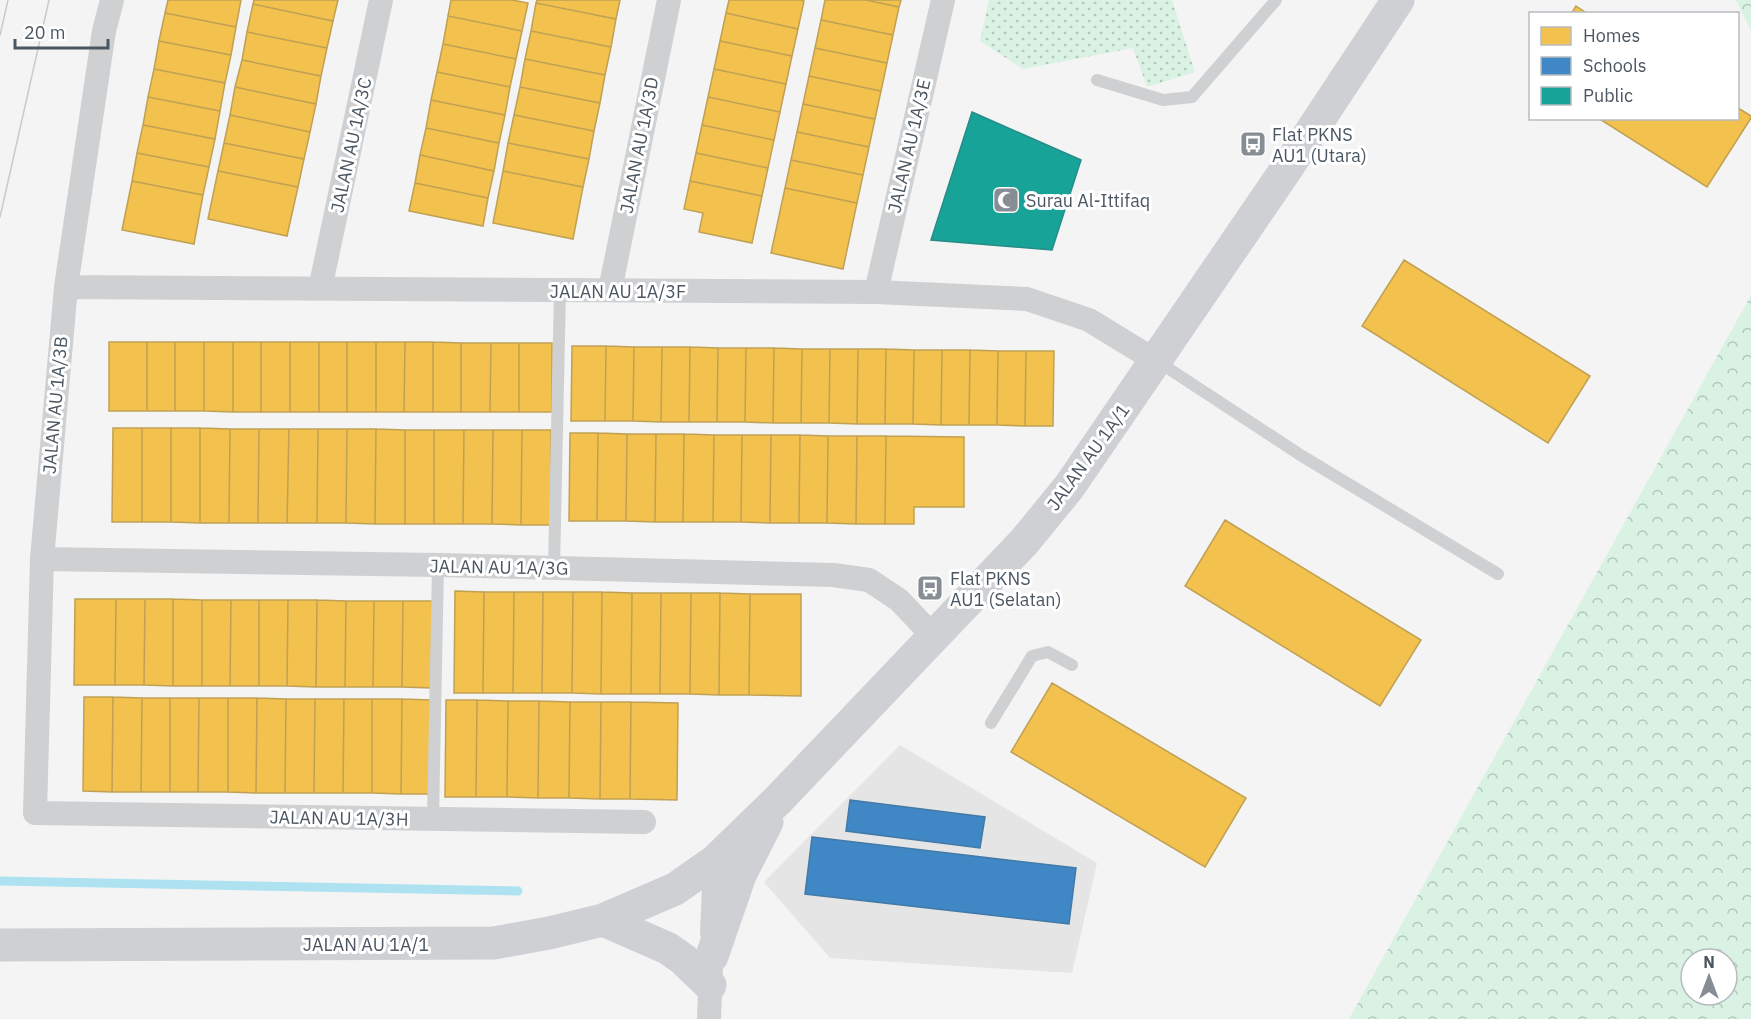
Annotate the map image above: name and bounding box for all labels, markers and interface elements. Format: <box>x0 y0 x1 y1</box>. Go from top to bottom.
scale bar <box>15 12 108 50</box>
legend <box>1529 12 1739 120</box>
text: 20 m <box>24 21 66 44</box>
text: Homes <box>1583 24 1640 47</box>
text: Schools <box>1583 54 1647 77</box>
street label: JALAN AU 1A/3C <box>325 75 377 215</box>
street label: JALAN AU 1A/3D <box>615 75 663 215</box>
street label: JALAN AU 1A/3E <box>882 77 936 215</box>
text: Public <box>1583 84 1633 107</box>
place label: Flat PKNS AU1 (Utara) <box>1272 123 1367 167</box>
bus stop icon: Flat PKNS AU1 (Utara) <box>1238 129 1268 159</box>
mosque icon: Surau Al-Ittifaq <box>991 185 1021 215</box>
place label: Surau Al-Ittifaq <box>1026 189 1150 212</box>
street label: JALAN AU 1A/3F <box>550 280 686 303</box>
street label: JALAN AU 1A/3B <box>38 335 72 475</box>
street label: JALAN AU 1A/1 <box>1042 399 1134 515</box>
street label: JALAN AU 1A/3G <box>429 554 569 580</box>
place label: Flat PKNS AU1 (Selatan) <box>950 567 1062 611</box>
bus stop icon: Flat PKNS AU1 (Selatan) <box>915 573 945 603</box>
street label: JALAN AU 1A/3H <box>269 805 409 831</box>
street label: JALAN AU 1A/1 <box>303 933 429 956</box>
north arrow <box>1679 947 1739 1007</box>
text: N <box>1703 952 1715 972</box>

